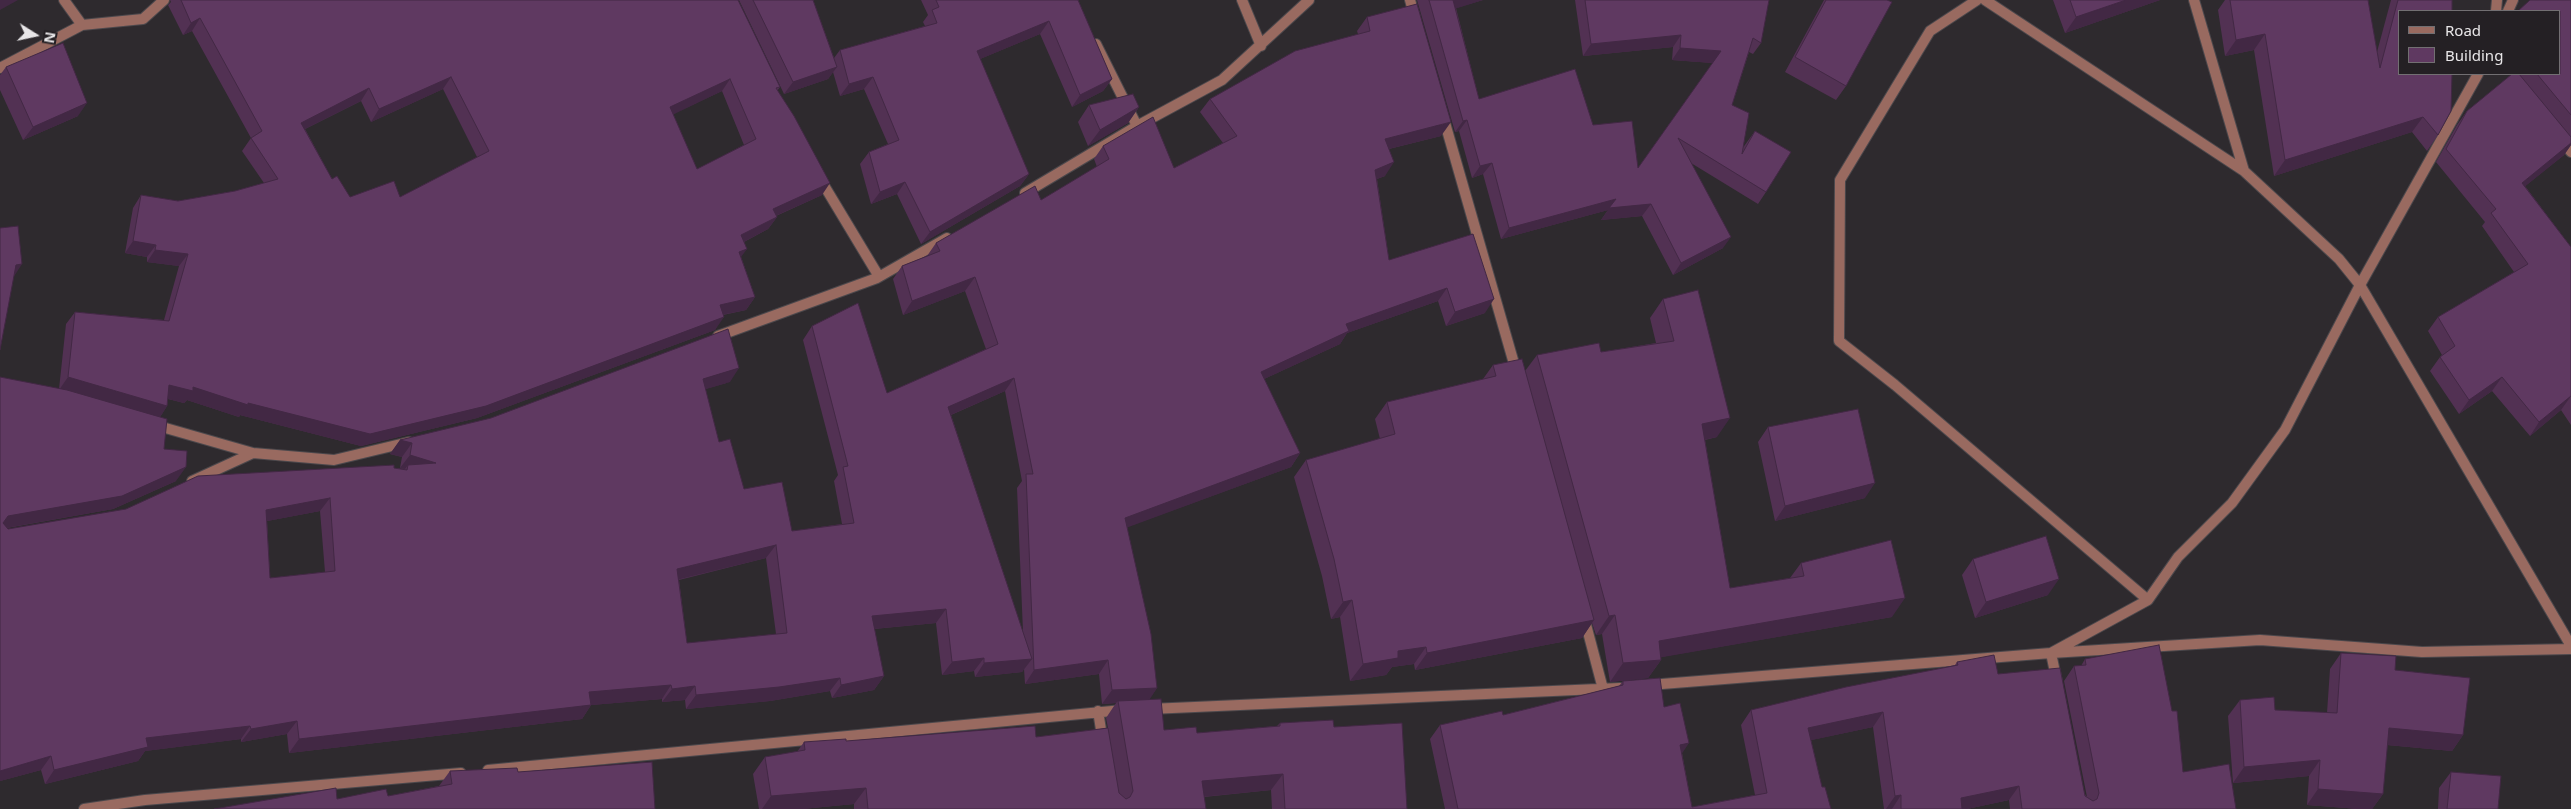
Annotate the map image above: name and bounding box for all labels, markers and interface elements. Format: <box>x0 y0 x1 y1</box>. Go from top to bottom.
north arrow <box>10 10 60 60</box>
legend <box>2398 10 2561 75</box>
text: Road <box>2445 20 2481 40</box>
text: N <box>40 30 61 45</box>
text: Building <box>2445 45 2503 65</box>

